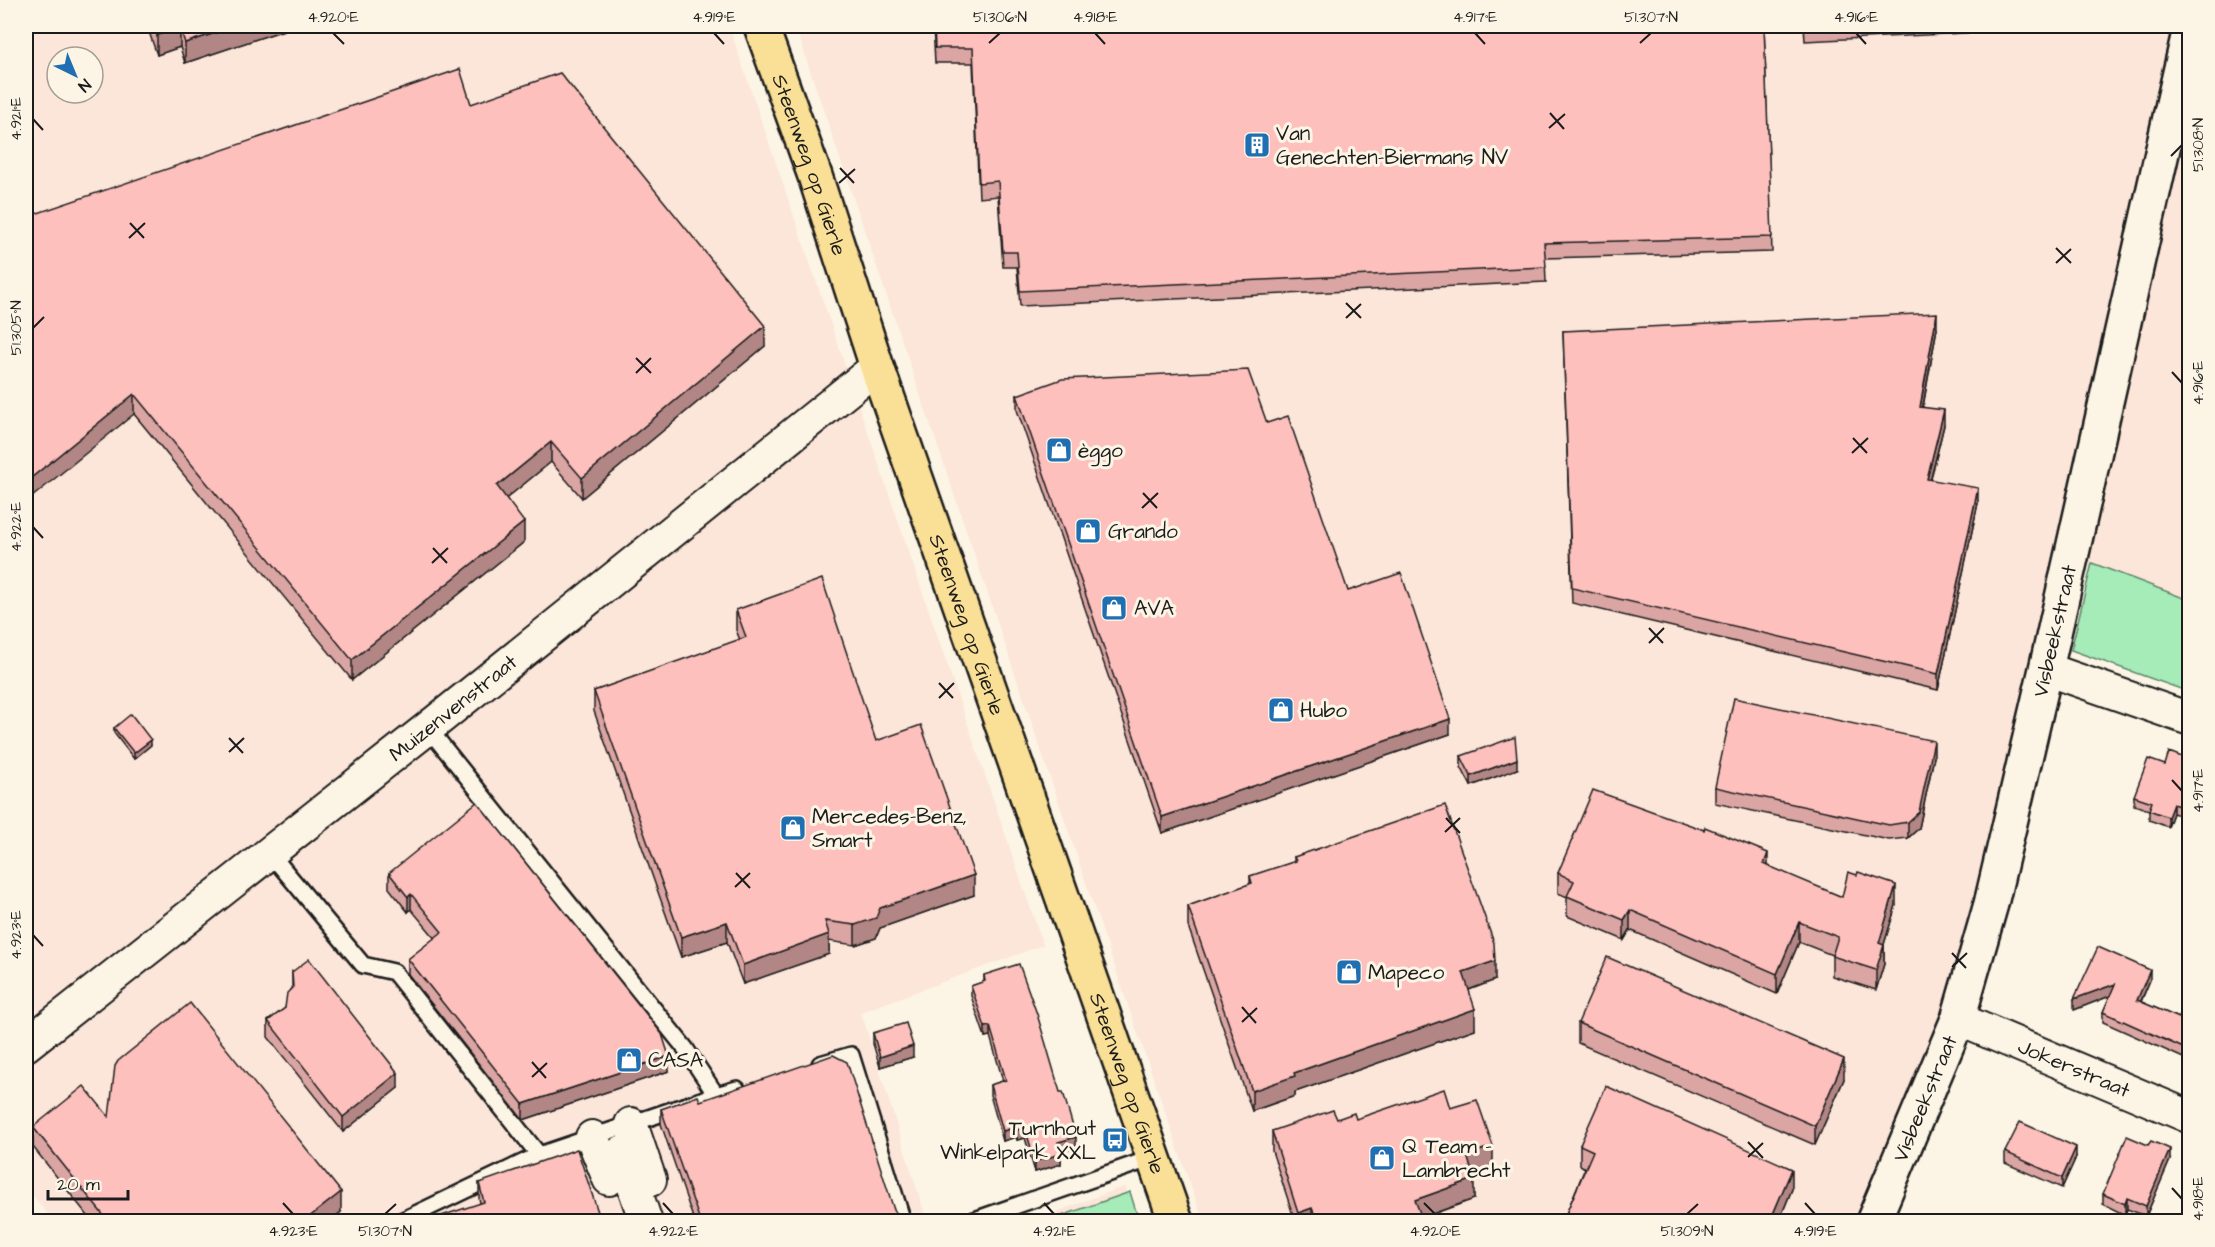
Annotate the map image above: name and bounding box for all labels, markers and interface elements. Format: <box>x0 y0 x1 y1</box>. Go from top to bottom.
text: 4.920°E <box>307 7 359 28</box>
text: 4.919°E <box>692 7 736 28</box>
text: 51.306°N <box>973 7 1027 28</box>
text: 4.918°E <box>1073 7 1117 28</box>
text: 4.917°E <box>1453 7 1497 28</box>
text: 51.307°N <box>1624 7 1678 28</box>
text: 4.916°E <box>1834 7 1878 28</box>
north arrow <box>45 45 105 105</box>
street label: Steenweg op Gierle <box>765 70 854 259</box>
text: N <box>73 74 96 97</box>
text: 4.921°E <box>6 97 27 141</box>
text: 51.308°N <box>2188 118 2209 172</box>
place label: Van Genechten-Biermans NV <box>1276 119 1508 172</box>
building icon: Van Genechten-Biermans NV <box>1242 130 1272 160</box>
text: 51.305°N <box>6 300 27 356</box>
text: 4.916°E <box>2188 361 2209 405</box>
shop icon: èggo <box>1044 435 1074 465</box>
place label: èggo <box>1078 436 1123 467</box>
text: 4.922°E <box>6 502 27 552</box>
shop icon: Grando <box>1073 516 1103 546</box>
place label: Grando <box>1108 517 1178 546</box>
street label: Steenweg op Gierle <box>922 530 1012 719</box>
street label: Visbeekstraat <box>2025 562 2084 700</box>
shop icon: AVA <box>1099 593 1129 623</box>
place label: AVA <box>1134 594 1175 623</box>
street label: Muizenvenstraat <box>383 647 524 768</box>
shop icon: Hubo <box>1266 695 1296 725</box>
place label: Hubo <box>1300 696 1347 725</box>
text: 4.917°E <box>2188 769 2209 813</box>
place label: Mercedes-Benz, Smart <box>812 802 967 855</box>
shop icon: Mercedes-Benz, Smart <box>778 813 808 843</box>
text: 4.923°E <box>6 910 27 960</box>
shop icon: Mapeco <box>1334 957 1364 987</box>
place label: Mapeco <box>1368 958 1444 988</box>
street label: Steenweg op Gierle <box>1082 989 1173 1178</box>
street label: Visbeekstraat <box>1885 1030 1964 1166</box>
street label: Jokerstraat <box>2013 1031 2135 1105</box>
shop icon: CASA <box>614 1045 644 1075</box>
place label: CASA <box>648 1046 704 1075</box>
place label: Turnhout Winkelpark XXL <box>940 1114 1097 1168</box>
bus stop icon: Turnhout Winkelpark XXL <box>1100 1125 1130 1155</box>
place label: Q Team - Lambrecht <box>1402 1132 1511 1185</box>
shop icon: Q Team - Lambrecht <box>1367 1143 1397 1173</box>
scale bar <box>48 1163 128 1201</box>
text: 20 m <box>57 1172 100 1197</box>
text: 4.918°E <box>2188 1177 2209 1221</box>
text: 4.923°E <box>268 1221 318 1242</box>
text: 51.307°N <box>358 1221 412 1242</box>
text: 4.922°E <box>648 1221 698 1242</box>
text: 4.921°E <box>1032 1221 1076 1242</box>
text: 4.920°E <box>1409 1221 1461 1242</box>
text: 51.309°N <box>1661 1221 1713 1242</box>
text: 4.919°E <box>1793 1221 1837 1242</box>

